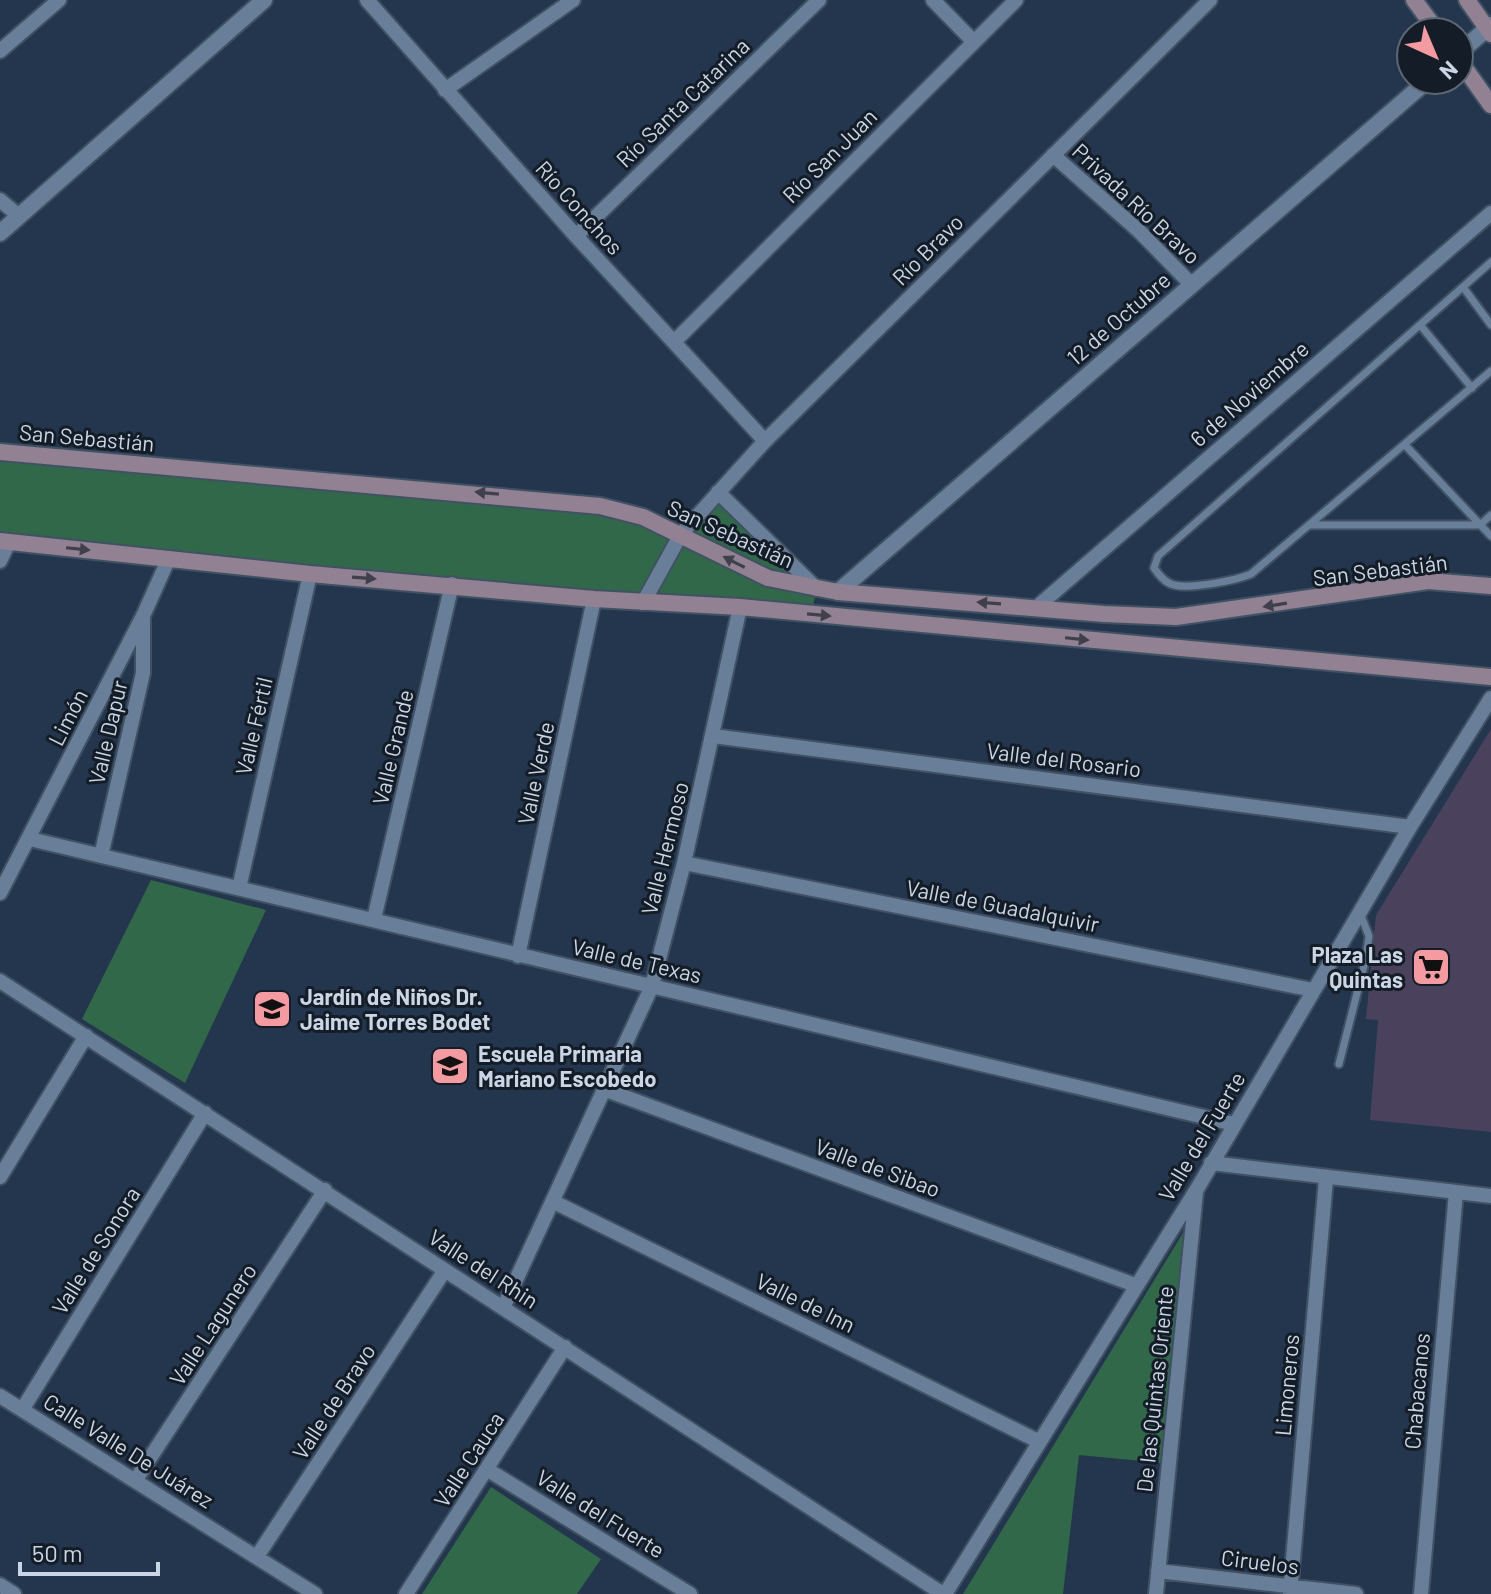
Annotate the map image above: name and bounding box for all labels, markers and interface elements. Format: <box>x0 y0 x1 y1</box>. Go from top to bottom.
north arrow <box>1395 16 1475 96</box>
street label: Río Santa Catarina <box>610 32 754 172</box>
text: N <box>1435 57 1464 86</box>
street label: Río San Juan <box>777 103 881 207</box>
street label: Privada Río Bravo <box>1068 137 1206 269</box>
street label: Río Conchos <box>531 155 629 259</box>
street label: Río Bravo <box>886 208 968 290</box>
street label: 12 de Octubre <box>1061 266 1175 370</box>
street label: 6 de Noviembre <box>1185 335 1313 451</box>
street label: San Sebastián <box>18 418 156 456</box>
one-way arrow <box>474 487 499 500</box>
street label: San Sebastián <box>664 494 798 572</box>
one-way arrow <box>66 543 91 556</box>
street label: San Sebastián <box>1311 548 1449 590</box>
one-way arrow <box>723 556 746 569</box>
one-way arrow <box>352 572 377 585</box>
one-way arrow <box>976 597 1001 610</box>
one-way arrow <box>1262 599 1287 611</box>
one-way arrow <box>806 608 831 621</box>
one-way arrow <box>1065 633 1090 646</box>
street label: Valle Fértil <box>229 674 277 778</box>
street label: Valle Dapur <box>82 677 132 787</box>
street label: Limón <box>42 684 92 750</box>
street label: Valle Grande <box>366 687 418 807</box>
street label: Valle Verde <box>511 719 559 827</box>
street label: Valle del Rosario <box>985 737 1143 781</box>
street label: Valle Hermoso <box>635 779 693 917</box>
street label: Valle de Guadalquivir <box>904 874 1102 936</box>
street label: Valle de Texas <box>570 932 704 988</box>
place label: Plaza Las Quintas <box>1312 941 1403 992</box>
supermarket icon: Plaza Las Quintas <box>1410 946 1452 988</box>
place label: Jardín de Niños Dr. Jaime Torres Bodet <box>300 983 490 1034</box>
school or university icon: Jardín de Niños Dr. Jaime Torres Bodet <box>251 988 293 1030</box>
place label: Escuela Primaria Mariano Escobedo <box>478 1040 657 1091</box>
school or university icon: Escuela Primaria Mariano Escobedo <box>429 1045 471 1087</box>
street label: Valle del Fuerte <box>1152 1067 1250 1205</box>
street label: Valle de Sibao <box>812 1132 944 1202</box>
street label: Valle de Sonora <box>45 1182 145 1318</box>
street label: Valle del Rhin <box>424 1223 544 1313</box>
street label: Valle Lagunero <box>163 1258 261 1390</box>
street label: Valle de Inn <box>752 1267 860 1337</box>
street label: De las Quintas Oriente <box>1130 1284 1178 1494</box>
street label: Chabacanos <box>1398 1332 1434 1450</box>
street label: Limoneros <box>1269 1333 1303 1437</box>
street label: Valle de Bravo <box>286 1338 380 1464</box>
street label: Calle Valle De Juárez <box>39 1387 219 1513</box>
street label: Valle Cauca <box>428 1407 508 1511</box>
street label: Valle del Fuerte <box>532 1463 670 1563</box>
scale bar <box>20 1526 158 1576</box>
text: 50 m <box>32 1538 83 1567</box>
street label: Ciruelos <box>1220 1543 1300 1579</box>

